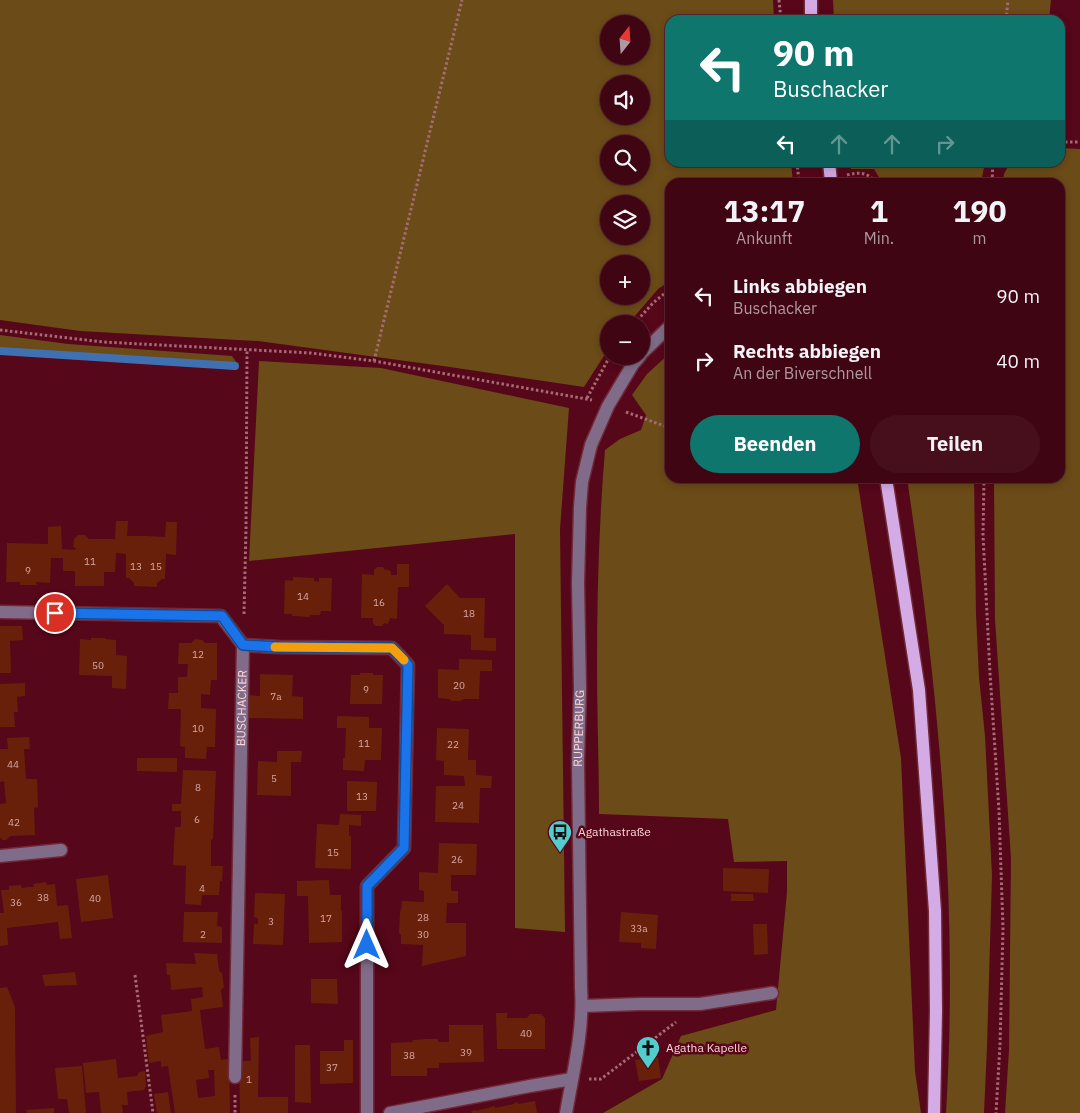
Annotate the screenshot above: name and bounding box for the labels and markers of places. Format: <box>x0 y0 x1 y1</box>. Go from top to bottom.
pin <box>34 592 76 634</box>
bus stop icon: Agathastraße <box>547 819 573 853</box>
place label: Agathastraße <box>578 824 651 839</box>
church icon: Agatha Kapelle <box>635 1035 661 1069</box>
place label: Agatha Kapelle <box>666 1040 748 1055</box>

